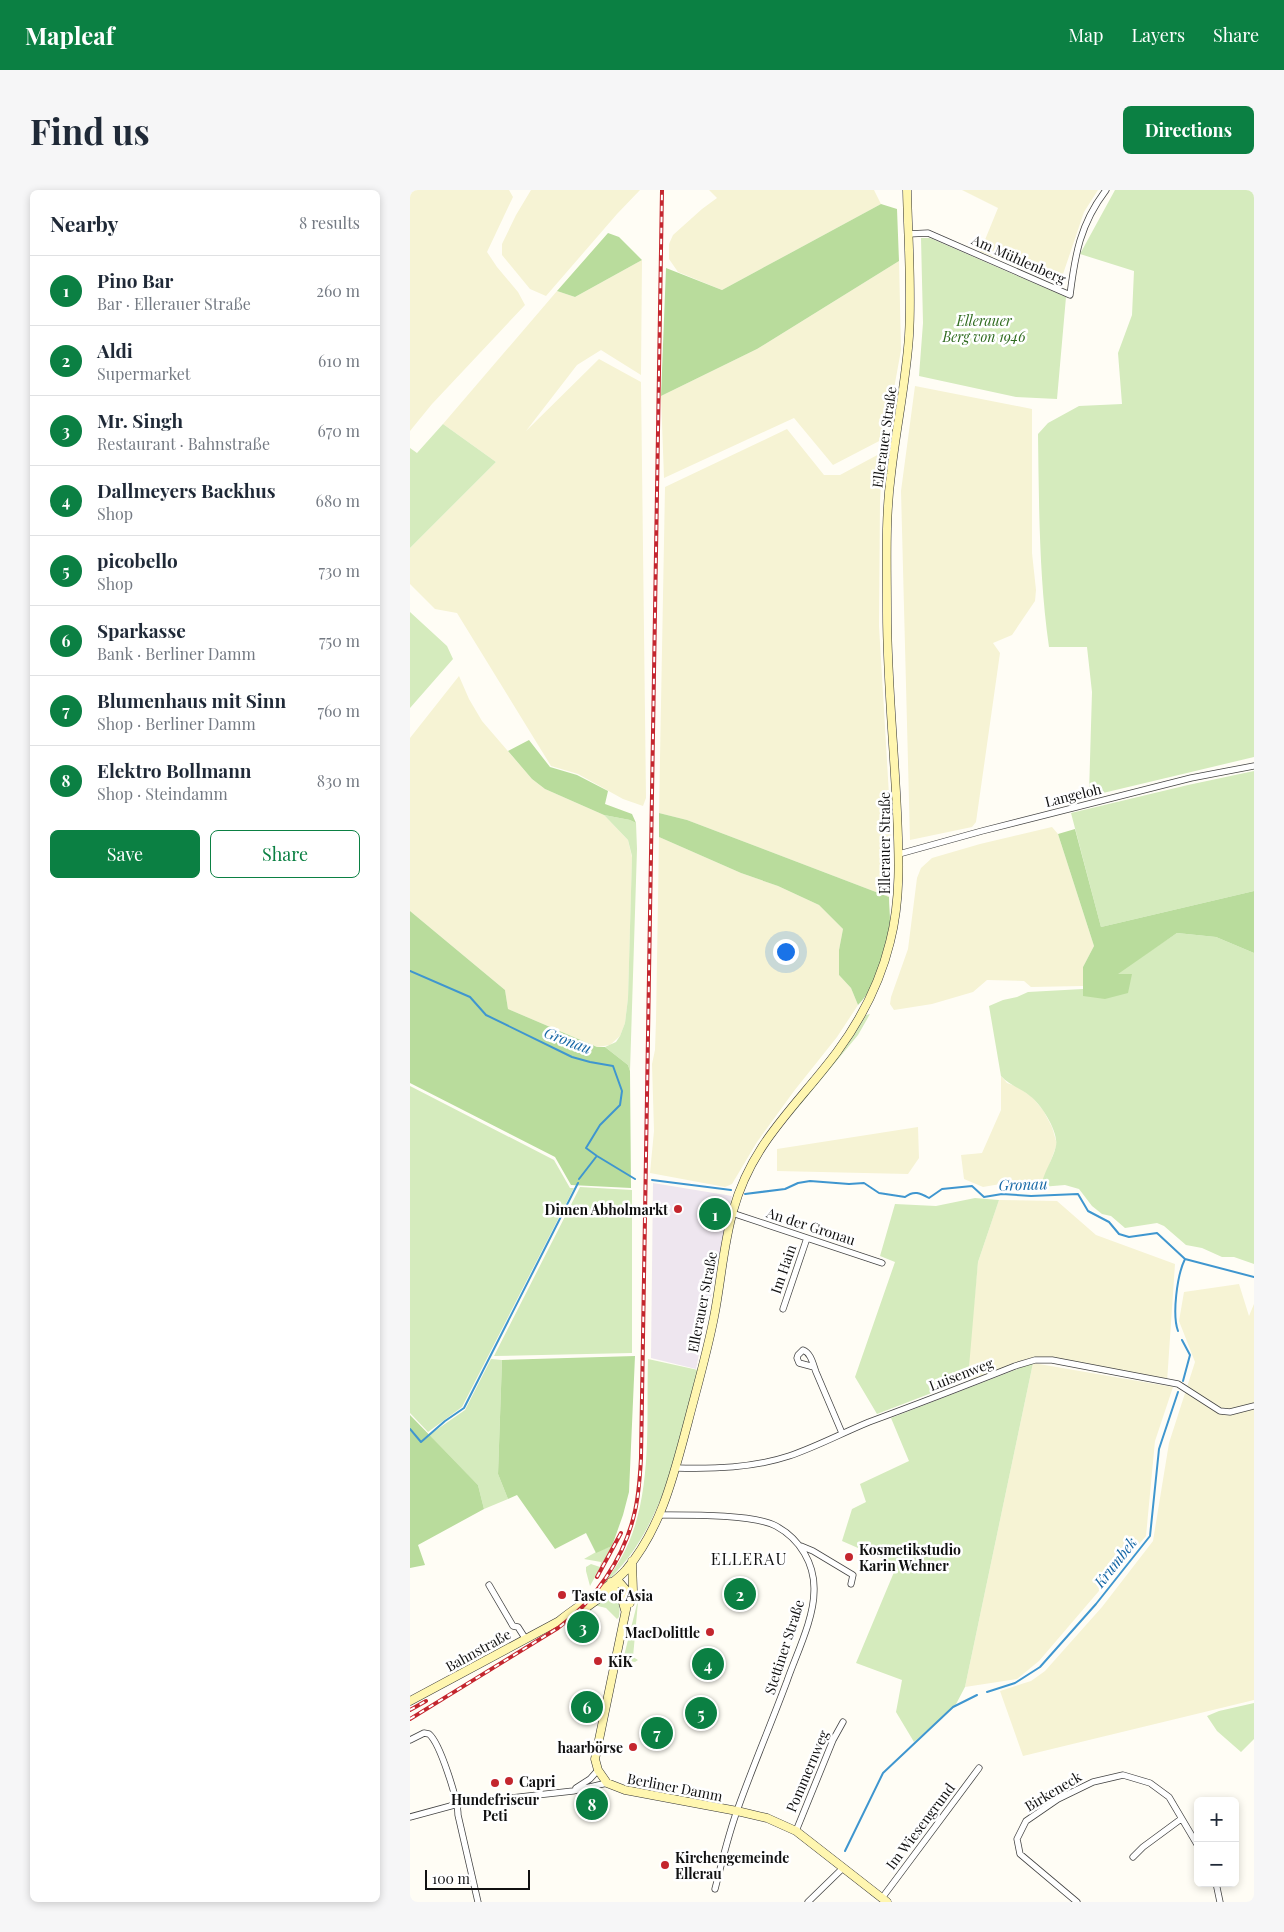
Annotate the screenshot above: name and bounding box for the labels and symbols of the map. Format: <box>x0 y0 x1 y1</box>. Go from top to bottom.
street label: Am Mühlenberg <box>968 229 1070 288</box>
park label: Ellerauer Berg von 1946 <box>941 311 1026 346</box>
street label: Ellerauer Straße <box>867 385 901 489</box>
street label: Langeloh <box>1043 779 1104 811</box>
street label: Ellerauer Straße <box>875 792 894 894</box>
your location <box>773 939 799 965</box>
water label: Gronau <box>542 1022 594 1058</box>
water label: Gronau <box>998 1173 1048 1195</box>
pin: 1 <box>699 1195 731 1233</box>
place label: Dimen Abholmarkt <box>545 1200 668 1219</box>
street label: An der Gronau <box>763 1202 858 1249</box>
marker: Dimen Abholmarkt <box>672 1203 684 1215</box>
street label: Im Hain <box>766 1241 800 1296</box>
street label: Ellerauer Straße <box>683 1250 721 1354</box>
street label: Luisenweg <box>926 1353 996 1395</box>
water label: Krumbek <box>1089 1533 1141 1592</box>
place label: Kosmetikstudio Karin Wehner <box>859 1540 961 1575</box>
district label: ELLERAU <box>711 1548 787 1569</box>
marker: Kosmetikstudio Karin Wehner <box>843 1551 855 1563</box>
pin: 2 <box>724 1575 756 1613</box>
place label: Taste of Asia <box>572 1586 654 1605</box>
marker: Taste of Asia <box>556 1589 568 1601</box>
street label: Stettiner Straße <box>760 1597 808 1697</box>
pin: 3 <box>567 1608 599 1646</box>
place label: MacDolittle <box>625 1623 700 1642</box>
street label: Bahnstraße <box>442 1624 514 1676</box>
marker: MacDolittle <box>704 1626 716 1638</box>
pin: 4 <box>692 1645 724 1683</box>
place label: KiK <box>608 1652 633 1671</box>
marker: KiK <box>592 1655 604 1667</box>
pin: 6 <box>571 1688 603 1726</box>
pin: 5 <box>685 1694 717 1732</box>
pin: 7 <box>641 1714 673 1752</box>
street label: Pommernweg <box>781 1727 833 1815</box>
place label: haarbörse <box>558 1738 623 1757</box>
marker: haarbörse <box>627 1741 639 1753</box>
street label: Birkeneck <box>1021 1766 1085 1815</box>
street label: Berliner Damm <box>626 1768 725 1806</box>
place label: Capri <box>519 1772 556 1791</box>
marker: Capri <box>503 1775 515 1787</box>
marker: Hundefriseur Peti <box>489 1777 501 1789</box>
street label: Im Wiesengrund <box>881 1779 959 1873</box>
pin: 8 <box>576 1785 608 1823</box>
place label: Hundefriseur Peti <box>451 1790 539 1825</box>
place label: Kirchengemeinde Ellerau <box>675 1848 789 1883</box>
marker: Kirchengemeinde Ellerau <box>659 1859 671 1871</box>
scale bar <box>425 1867 530 1890</box>

